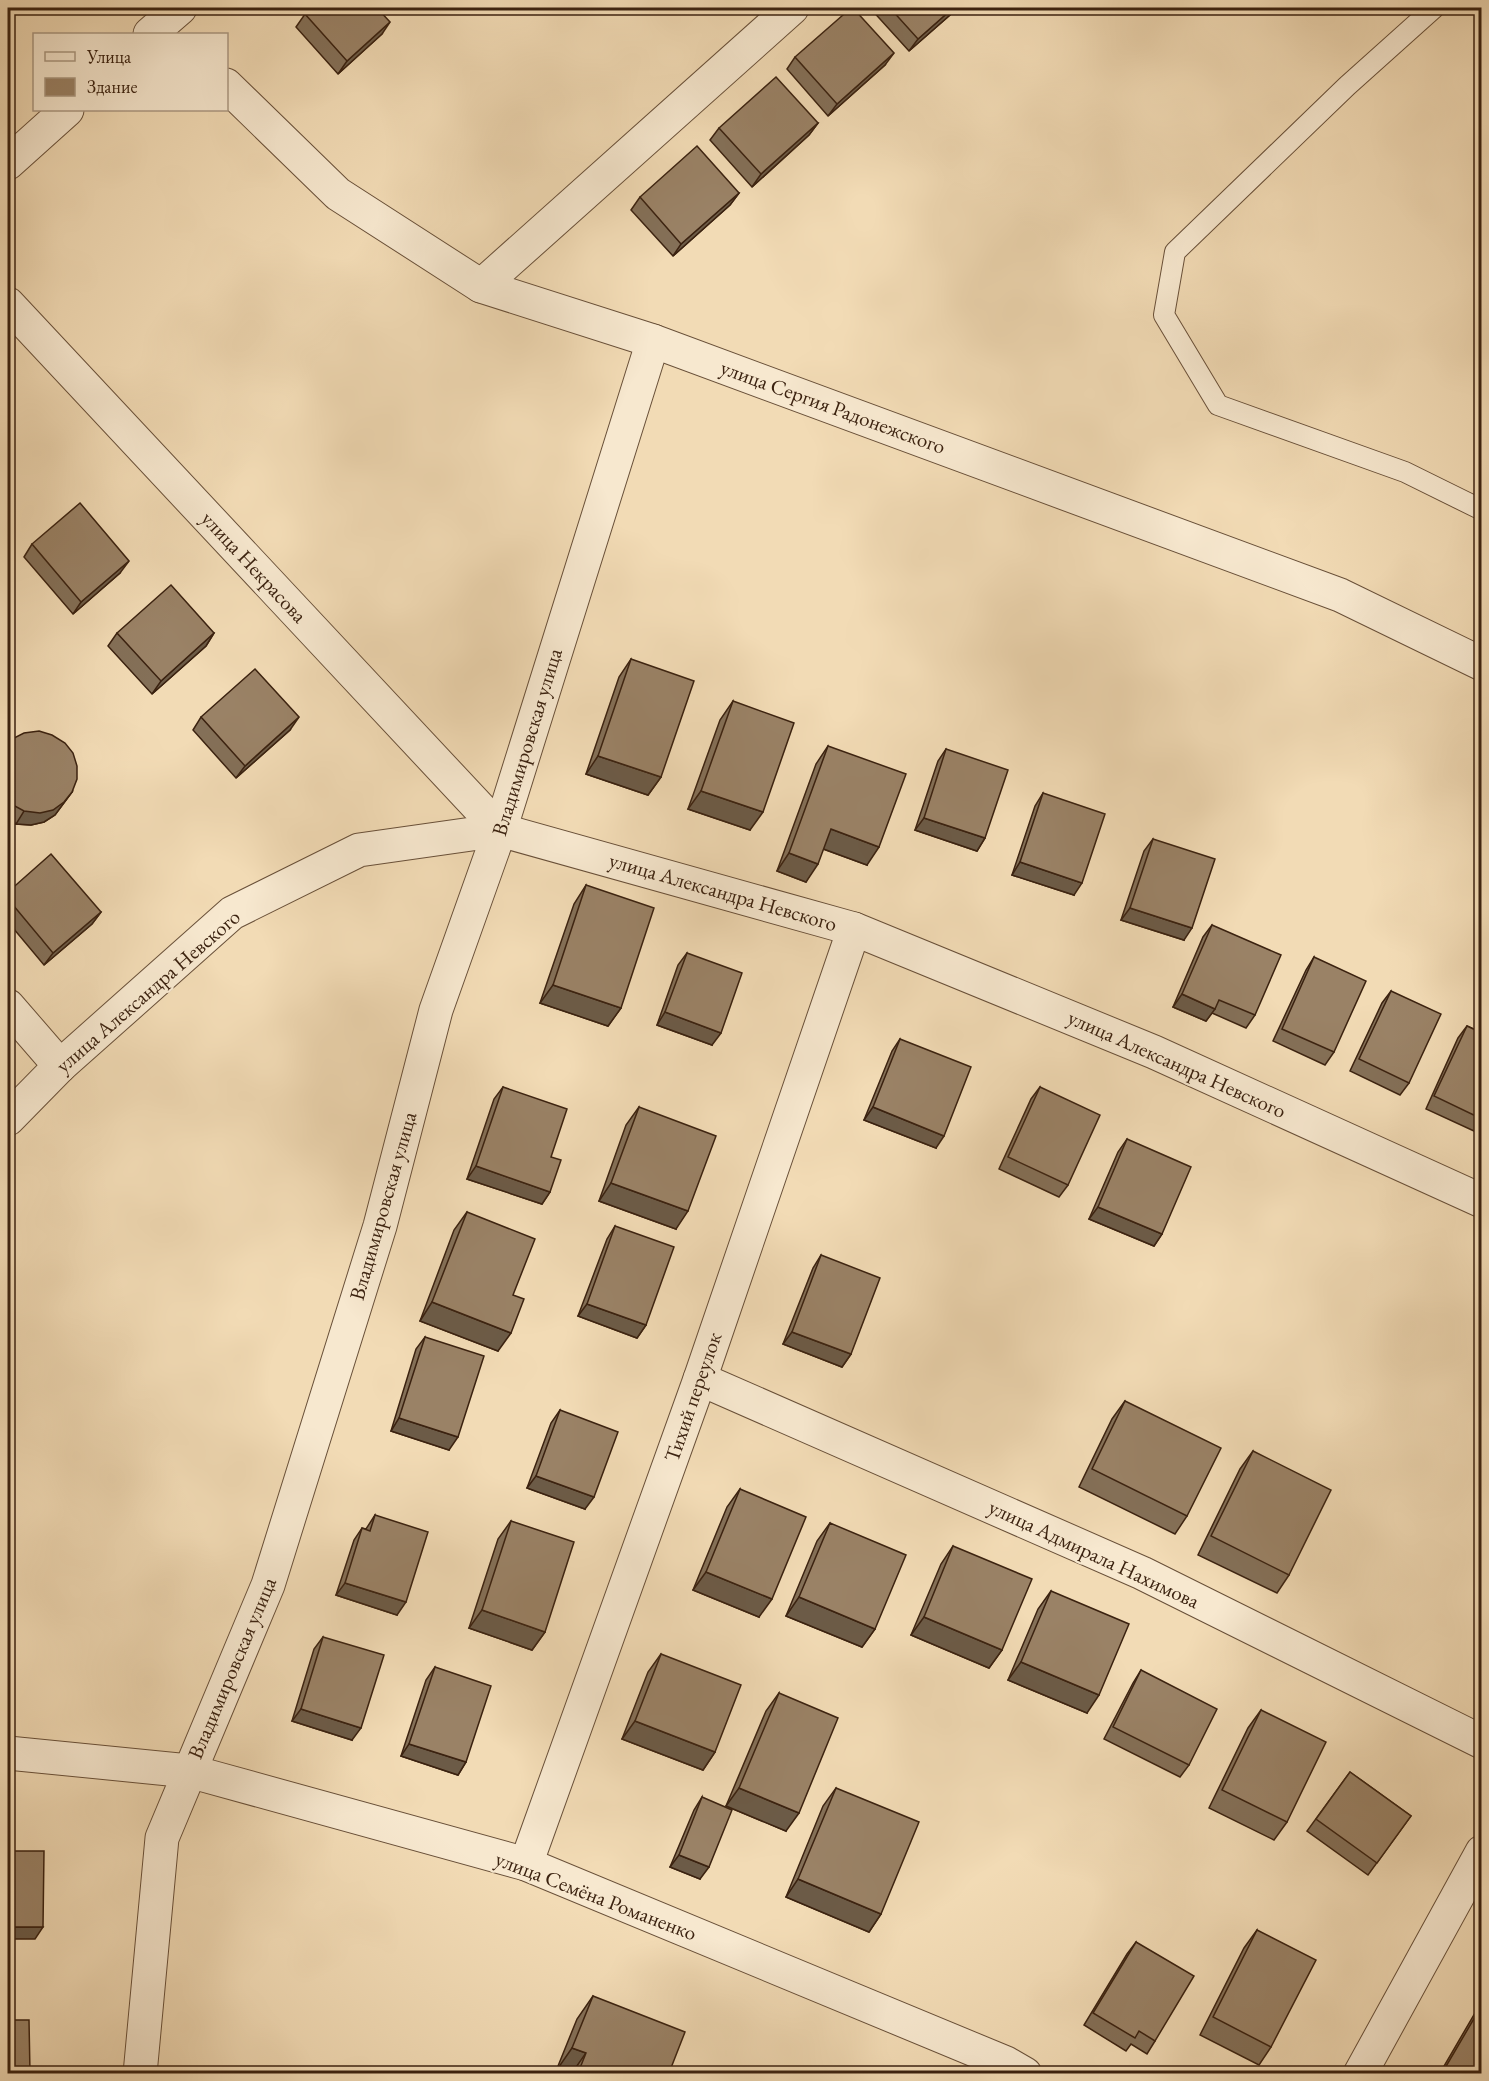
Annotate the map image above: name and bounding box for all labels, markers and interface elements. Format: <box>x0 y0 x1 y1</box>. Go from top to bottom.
legend <box>33 33 228 111</box>
text: Улица <box>86 45 132 68</box>
text: Здание <box>87 75 137 98</box>
street label: улица Сергия Радонежского <box>717 353 949 460</box>
street label: улица Некрасова <box>196 505 313 629</box>
street label: Владимировская улица <box>485 644 568 839</box>
street label: улица Александра Невского <box>606 846 840 937</box>
street label: улица Александра Невского <box>50 903 246 1078</box>
street label: улица Александра Невского <box>1064 1003 1291 1124</box>
street label: Владимировская улица <box>343 1108 423 1303</box>
street label: Тихий переулок <box>658 1328 727 1465</box>
street label: улица Адмирала Нахимова <box>985 1493 1204 1615</box>
street label: Владимировская улица <box>181 1572 282 1763</box>
street label: улица Семёна Романенко <box>492 1845 701 1946</box>

